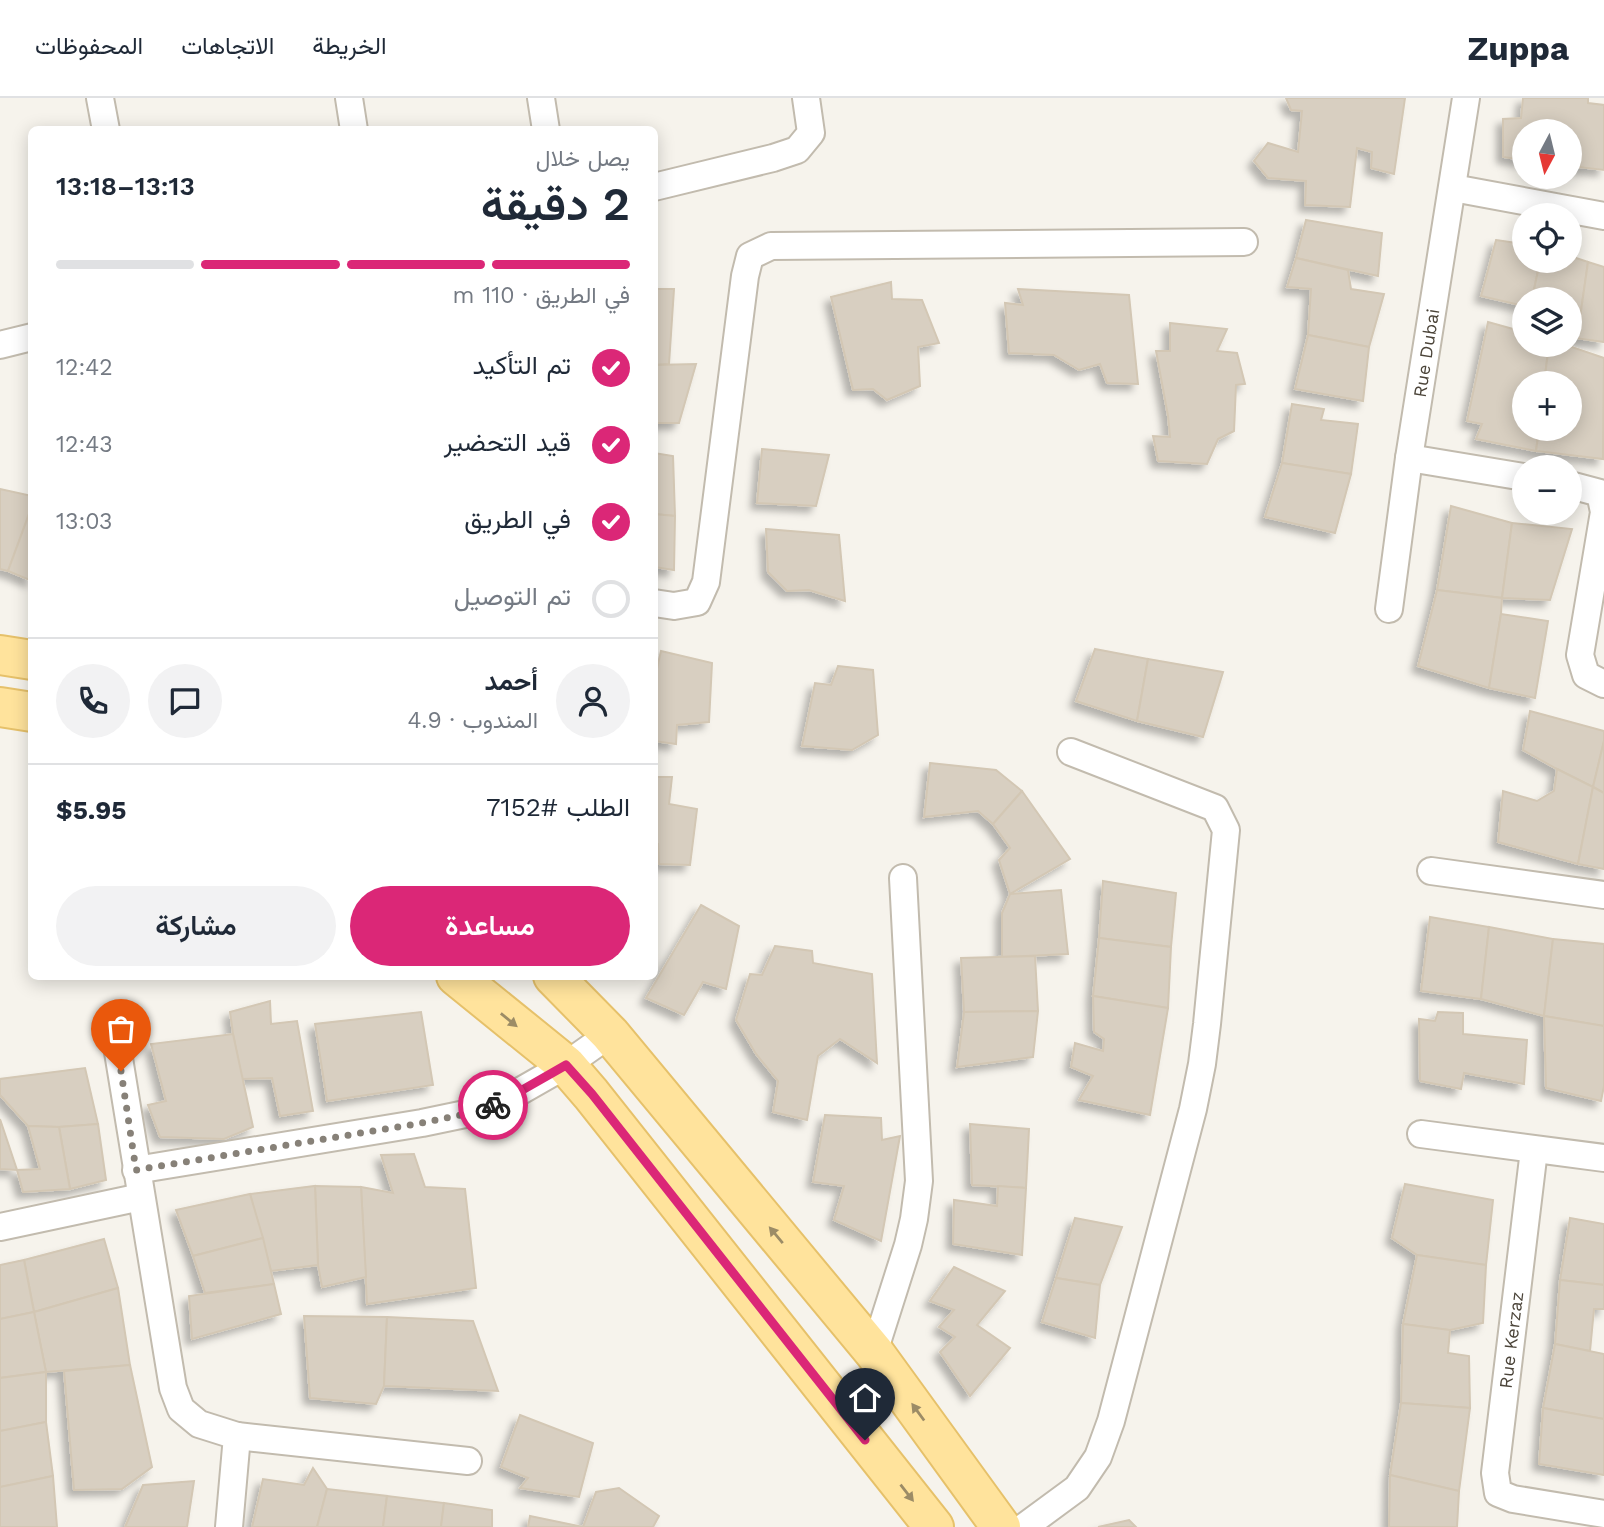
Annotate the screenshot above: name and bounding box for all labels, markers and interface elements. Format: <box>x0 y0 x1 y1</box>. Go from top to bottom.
text: Zuppa <box>1468 29 1569 68</box>
text: المحفوظات <box>35 32 143 60</box>
text: الاتجاهات <box>181 32 274 60</box>
text: الخريطة <box>312 32 387 60</box>
north arrow <box>1512 119 1582 189</box>
map controls <box>1512 119 1582 525</box>
text: يصل خلال <box>536 145 630 172</box>
text: 13:13–13:18 <box>56 171 195 201</box>
text: 2 دقيقة <box>481 177 630 231</box>
button: locate <box>1512 203 1582 273</box>
text: في الطريق · 110 m <box>453 282 630 309</box>
button: layers <box>1512 287 1582 357</box>
street label: Rue Dubai <box>1409 307 1443 399</box>
icon: check <box>592 349 630 387</box>
text: تم التأكيد <box>473 350 571 380</box>
text: 12:42 <box>56 354 113 381</box>
button: + <box>1512 371 1582 441</box>
icon: check <box>592 426 630 464</box>
text: قيد التحضير <box>444 427 571 457</box>
text: 12:43 <box>56 431 113 458</box>
button: − <box>1512 455 1582 525</box>
icon: check <box>592 503 630 541</box>
text: في الطريق <box>464 504 571 534</box>
text: 13:03 <box>56 508 112 535</box>
text: تم التوصيل <box>454 581 571 611</box>
button: phone <box>56 664 130 738</box>
button: chat <box>148 664 222 738</box>
button: person <box>556 664 630 738</box>
text: أحمد <box>485 666 538 696</box>
text: المندوب · 4.9 <box>408 707 538 734</box>
text: الطلب #7152 <box>486 792 630 822</box>
text: $5.95 <box>56 795 126 825</box>
button: مشاركة <box>56 886 336 966</box>
button: مساعدة <box>350 886 630 966</box>
pin <box>91 999 151 1071</box>
icon: bag <box>102 1010 140 1048</box>
one-way arrow <box>500 1012 518 1027</box>
courier <box>458 1070 528 1140</box>
icon: bike <box>474 1086 512 1124</box>
one-way arrow <box>769 1226 784 1243</box>
street label: Rue Kerzaz <box>1495 1290 1527 1390</box>
pin <box>835 1368 895 1440</box>
icon: home <box>846 1379 884 1417</box>
one-way arrow <box>911 1403 925 1422</box>
one-way arrow <box>899 1483 914 1501</box>

